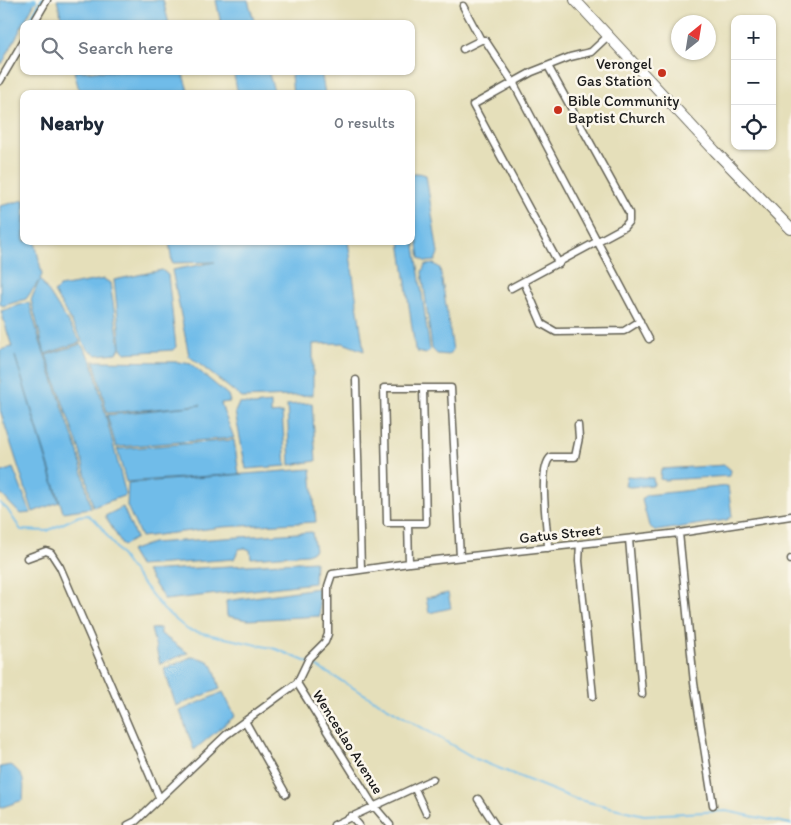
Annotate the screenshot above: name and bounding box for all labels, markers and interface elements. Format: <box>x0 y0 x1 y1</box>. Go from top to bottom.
north arrow <box>671 15 716 60</box>
map controls <box>731 15 776 150</box>
button: + <box>731 15 776 60</box>
search box <box>20 20 415 75</box>
icon: search <box>38 34 66 62</box>
text: Search here <box>78 36 173 59</box>
place label: Verongel Gas Station <box>577 55 653 90</box>
button: − <box>731 60 776 105</box>
marker: Verongel Gas Station <box>656 67 668 79</box>
place label: Bible Community Baptist Church <box>568 92 679 127</box>
marker: Bible Community Baptist Church <box>552 104 564 116</box>
button: locate <box>731 105 776 150</box>
text: Nearby <box>40 110 104 135</box>
text: 0 results <box>334 113 395 132</box>
street label: Gatus Street <box>518 521 602 547</box>
street label: Wenceslao Avenue <box>309 687 387 797</box>

